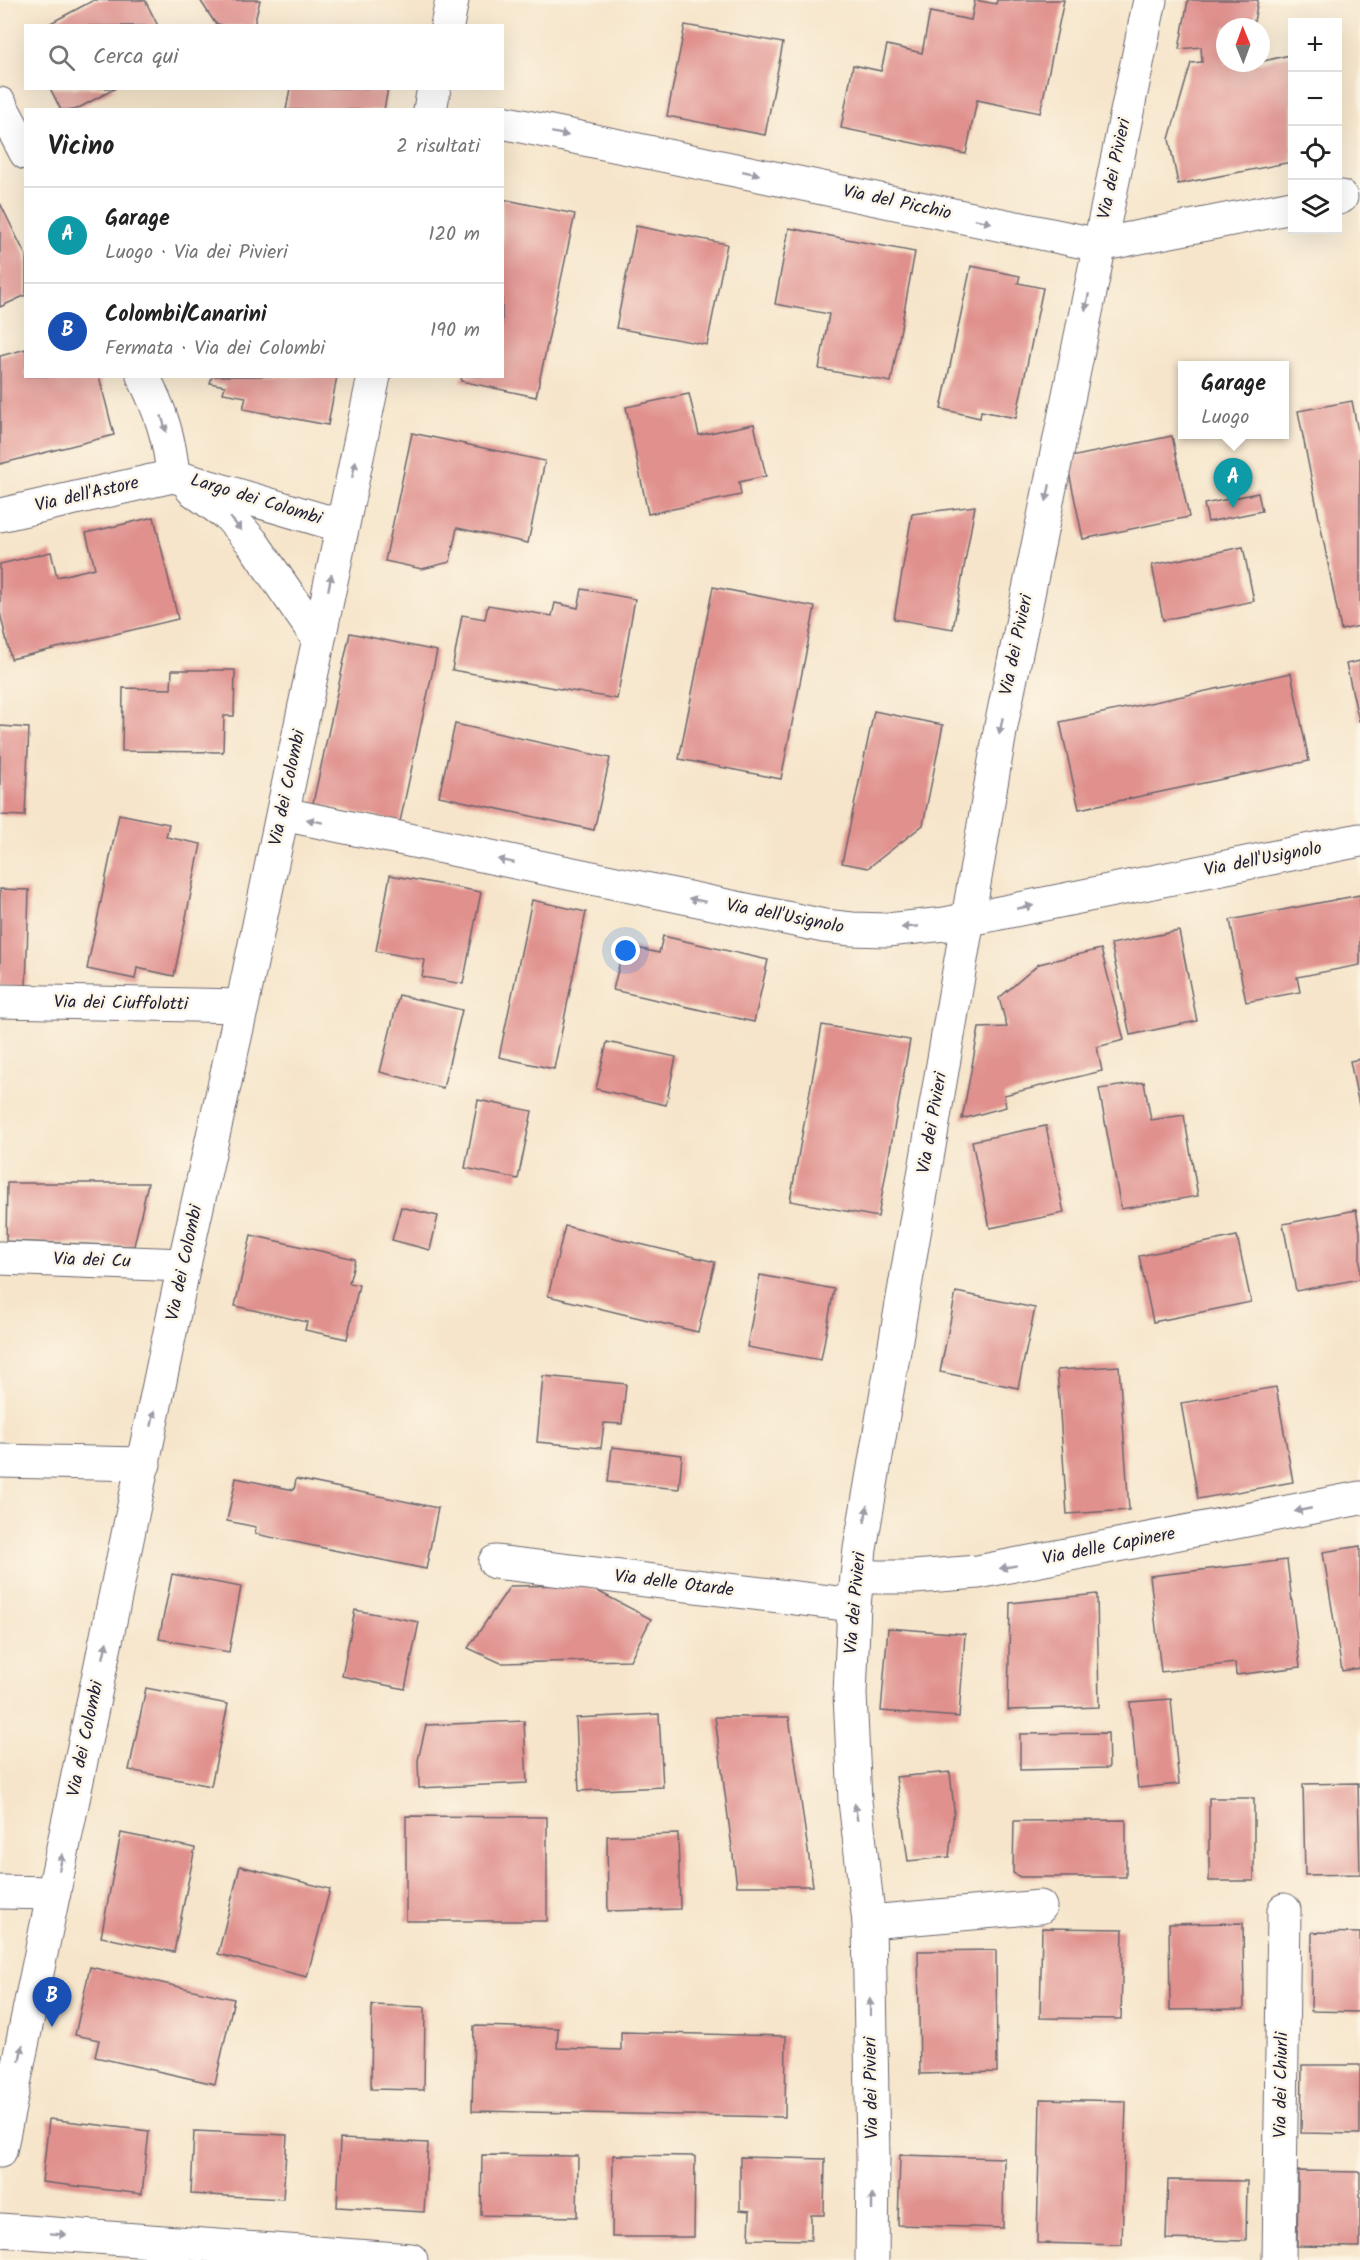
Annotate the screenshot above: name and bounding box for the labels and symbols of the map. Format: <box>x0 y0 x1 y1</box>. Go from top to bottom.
north arrow <box>1216 18 1270 72</box>
street label: Via dei Pivieri <box>1090 115 1140 222</box>
one-way arrow <box>551 129 569 139</box>
one-way arrow <box>741 169 760 178</box>
street label: Via del Picchio <box>840 177 954 229</box>
one-way arrow <box>974 217 993 226</box>
one-way arrow <box>1082 293 1092 312</box>
one-way arrow <box>160 415 169 433</box>
pin: A <box>1214 458 1252 508</box>
one-way arrow <box>350 459 359 478</box>
street label: Largo dei Colombi <box>187 466 326 534</box>
street label: Via dell'Astore <box>32 469 142 521</box>
one-way arrow <box>1043 484 1052 503</box>
one-way arrow <box>229 517 243 532</box>
one-way arrow <box>326 572 335 591</box>
street label: Via dei Pivieri <box>992 591 1042 698</box>
one-way arrow <box>996 716 1005 735</box>
street label: Via dei Colombi <box>262 727 315 849</box>
one-way arrow <box>305 816 324 825</box>
street label: Via dell'Usignolo <box>1202 834 1324 886</box>
one-way arrow <box>496 856 515 865</box>
street label: Via dell'Usignolo <box>724 891 846 943</box>
one-way arrow <box>687 895 706 904</box>
one-way arrow <box>1016 902 1035 911</box>
one-way arrow <box>901 922 920 932</box>
your location <box>611 936 640 965</box>
street label: Via dei Ciuffolotti <box>54 988 189 1020</box>
street label: Via dei Pivieri <box>910 1069 956 1176</box>
street label: Via dei Colombi <box>159 1202 212 1324</box>
street label: Via dei Cu <box>53 1245 132 1277</box>
one-way arrow <box>149 1409 158 1428</box>
one-way arrow <box>862 1504 871 1523</box>
one-way arrow <box>1293 1506 1312 1515</box>
street label: Via delle Capinere <box>1040 1520 1178 1574</box>
street label: Via dei Pivieri <box>837 1550 875 1655</box>
street label: Via delle Otarde <box>613 1562 735 1606</box>
one-way arrow <box>998 1563 1017 1572</box>
one-way arrow <box>101 1641 110 1660</box>
street label: Via dei Colombi <box>60 1678 113 1800</box>
one-way arrow <box>852 1803 861 1822</box>
one-way arrow <box>57 1852 66 1871</box>
pin: B <box>32 1978 72 2027</box>
one-way arrow <box>866 1997 875 2016</box>
street label: Via dei Chiurli <box>1267 2031 1297 2138</box>
street label: Via dei Pivieri <box>857 2036 887 2139</box>
one-way arrow <box>16 2043 26 2062</box>
one-way arrow <box>867 2192 877 2211</box>
one-way arrow <box>49 2229 68 2239</box>

